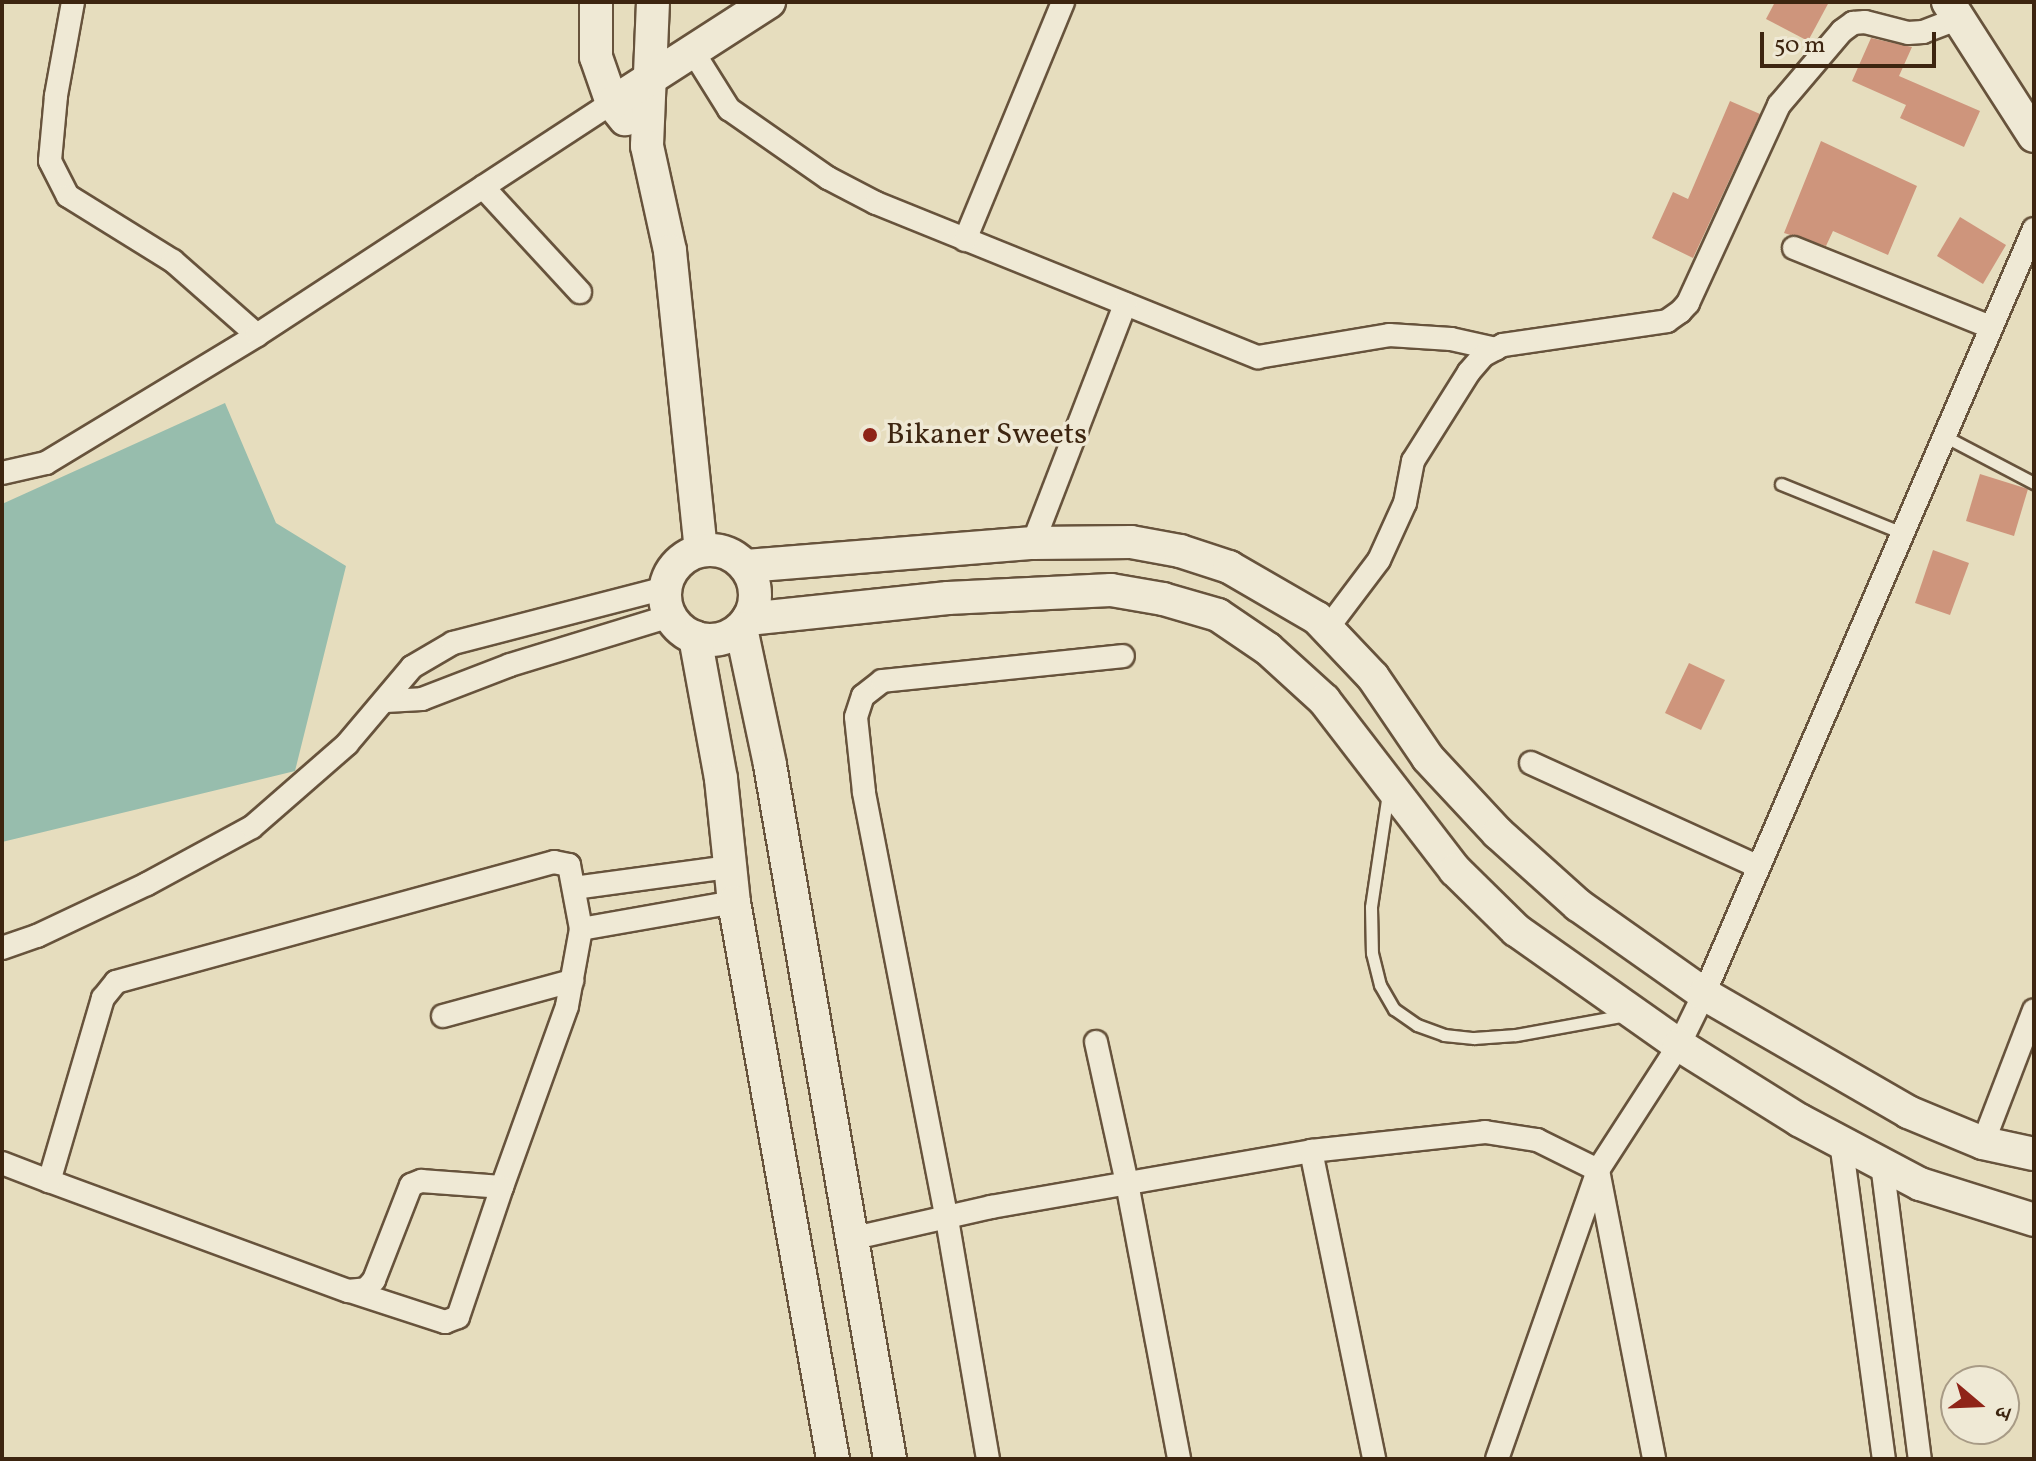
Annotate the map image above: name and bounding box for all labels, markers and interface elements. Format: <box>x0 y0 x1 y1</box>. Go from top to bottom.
scale bar <box>1764 16 1940 66</box>
text: 50 m <box>1774 29 1826 63</box>
place label: Bikaner Sweets <box>886 417 1087 453</box>
marker: Bikaner Sweets <box>861 426 879 444</box>
north arrow <box>1940 1365 2020 1445</box>
text: उ <box>1985 1402 2018 1423</box>

